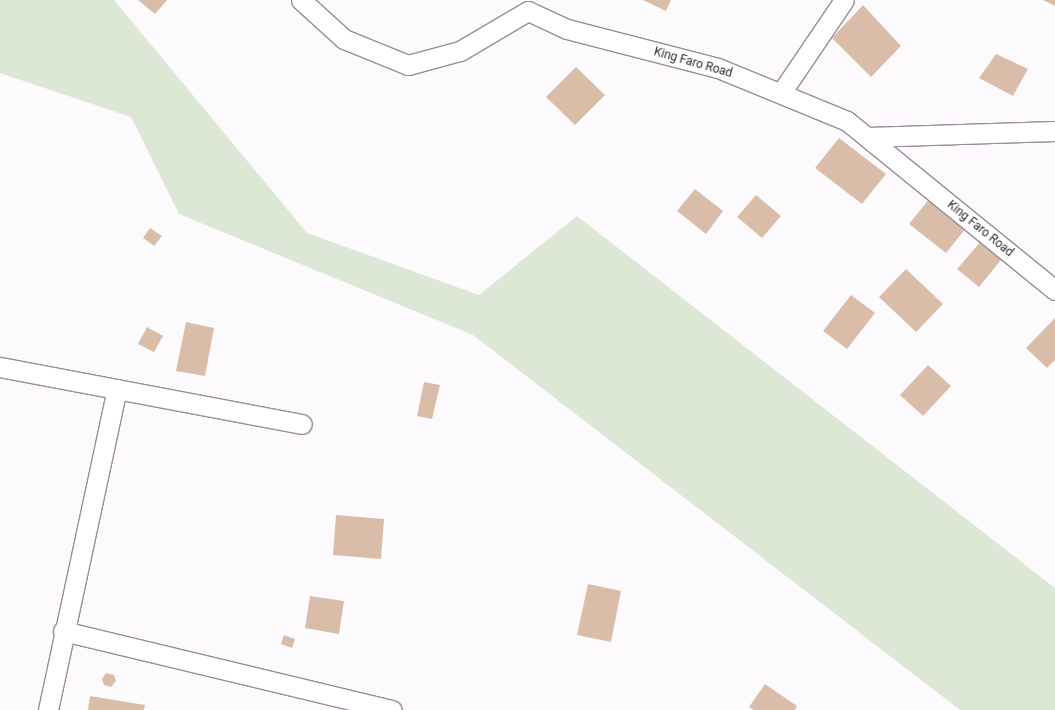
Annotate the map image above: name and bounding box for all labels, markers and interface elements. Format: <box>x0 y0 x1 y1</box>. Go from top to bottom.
street label: King Faro Road <box>652 45 734 81</box>
street label: King Faro Road <box>944 198 1016 260</box>

